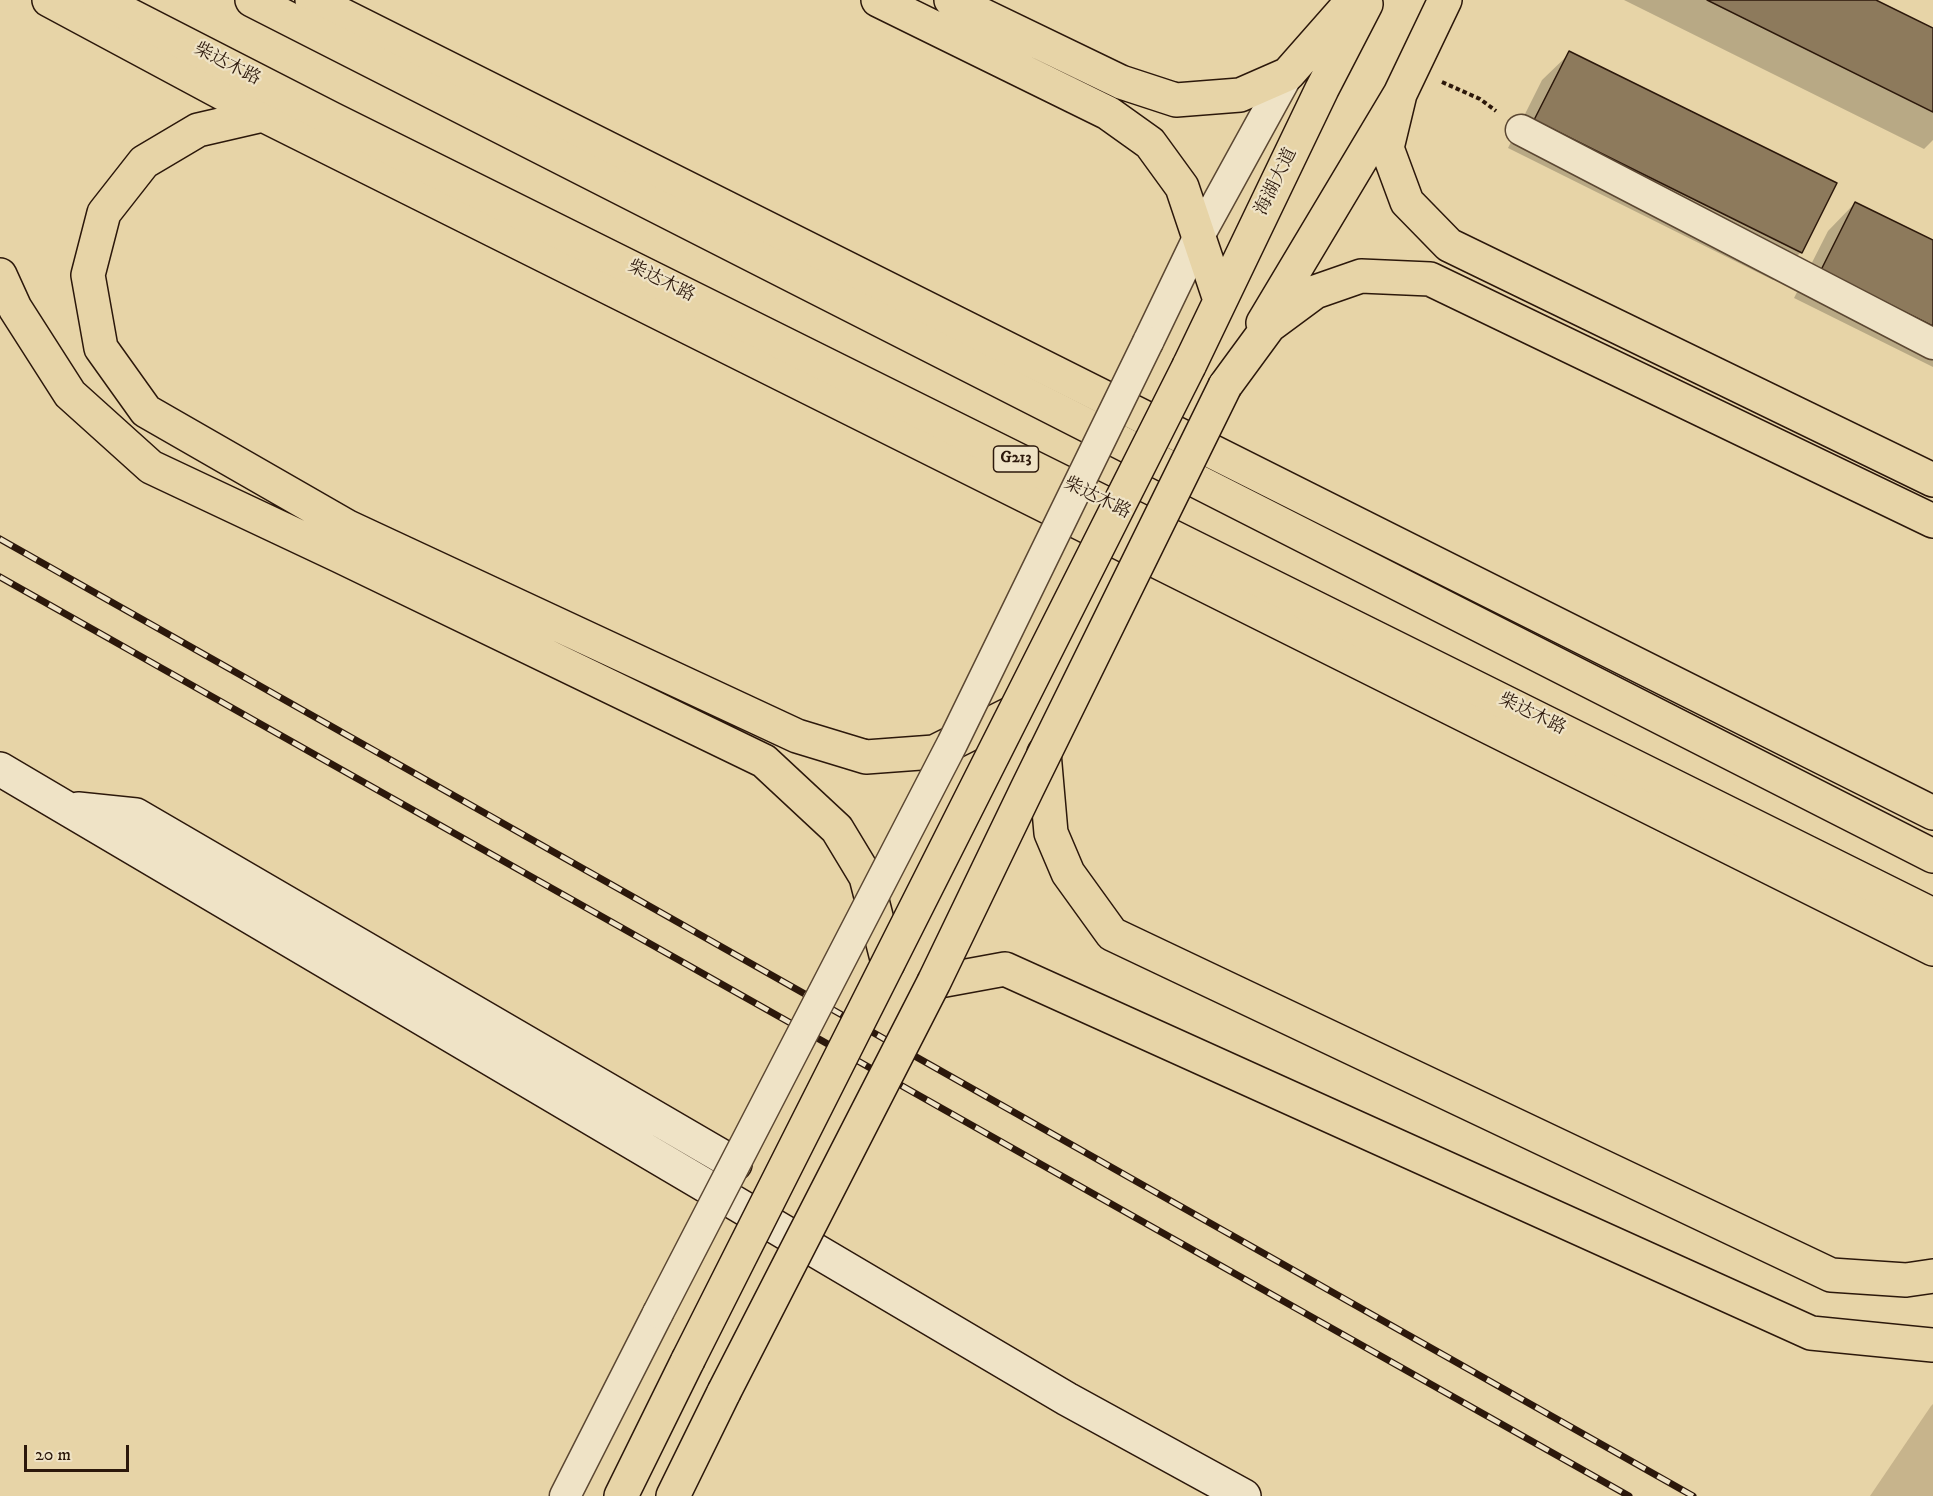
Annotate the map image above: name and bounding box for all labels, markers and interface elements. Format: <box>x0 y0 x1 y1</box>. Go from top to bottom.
street label: 柴达木路 <box>190 39 264 91</box>
street label: 海湖大道 <box>1252 145 1302 219</box>
street label: 柴达木路 <box>624 257 698 307</box>
road number: G213 <box>994 446 1038 472</box>
street label: 柴达木路 <box>1060 474 1134 524</box>
street label: 柴达木路 <box>1495 690 1569 740</box>
scale bar <box>27 1433 132 1471</box>
text: 20 m <box>35 1444 71 1466</box>

